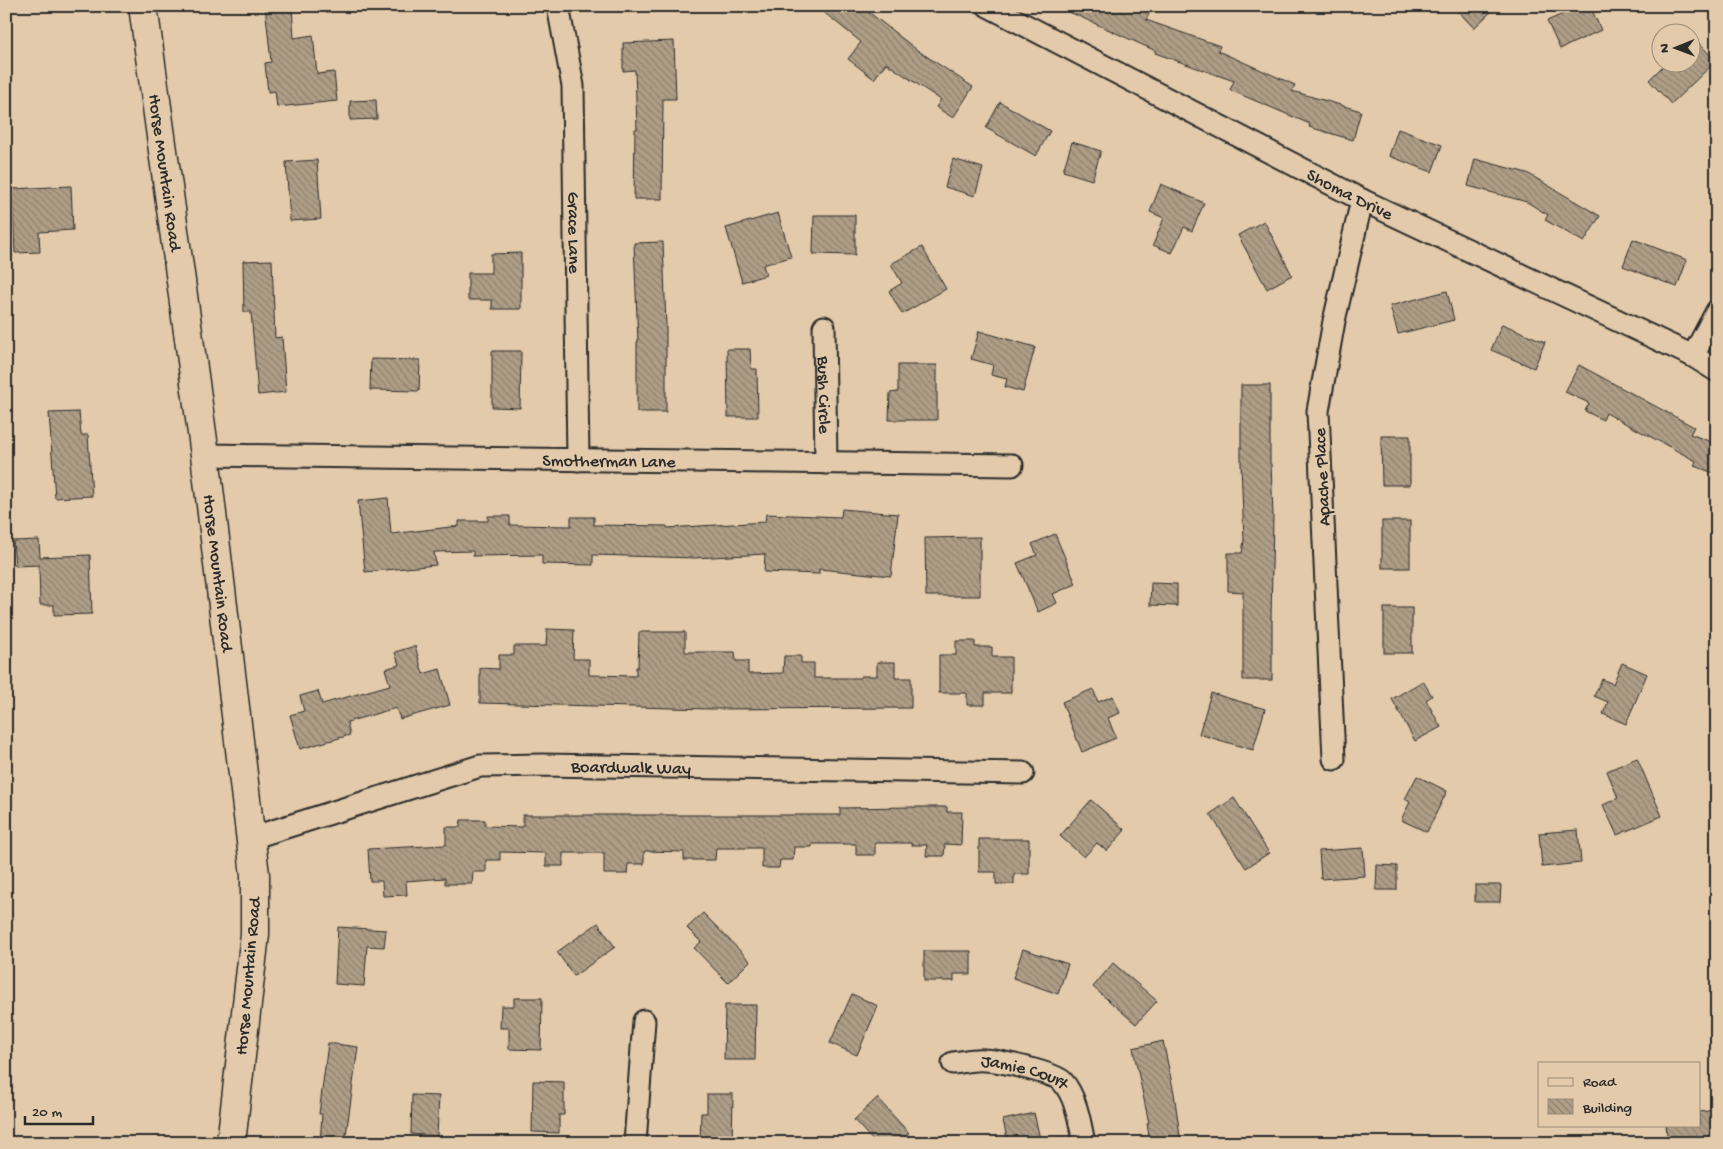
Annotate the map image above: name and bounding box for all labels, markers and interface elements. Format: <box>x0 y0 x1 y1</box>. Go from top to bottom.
north arrow <box>1650 22 1700 72</box>
text: N <box>1657 43 1674 53</box>
street label: Horse Mountain Road <box>142 93 185 254</box>
street label: Shoma Drive <box>1303 165 1396 226</box>
street label: Grace Lane <box>561 192 584 274</box>
street label: Bush Circle <box>811 355 834 435</box>
street label: Apache Place <box>1310 427 1337 526</box>
street label: Smotherman Lane <box>542 451 676 474</box>
street label: Horse Mountain Road <box>197 493 237 655</box>
street label: Boardwalk Way <box>570 757 691 780</box>
street label: Horse Mountain Road <box>232 895 267 1056</box>
street label: Jamie Court <box>980 1052 1074 1096</box>
legend <box>1538 1062 1700 1126</box>
text: Road <box>1583 1074 1617 1092</box>
scale bar <box>25 1094 92 1126</box>
text: Building <box>1582 1100 1632 1118</box>
text: 20 m <box>32 1104 62 1122</box>

